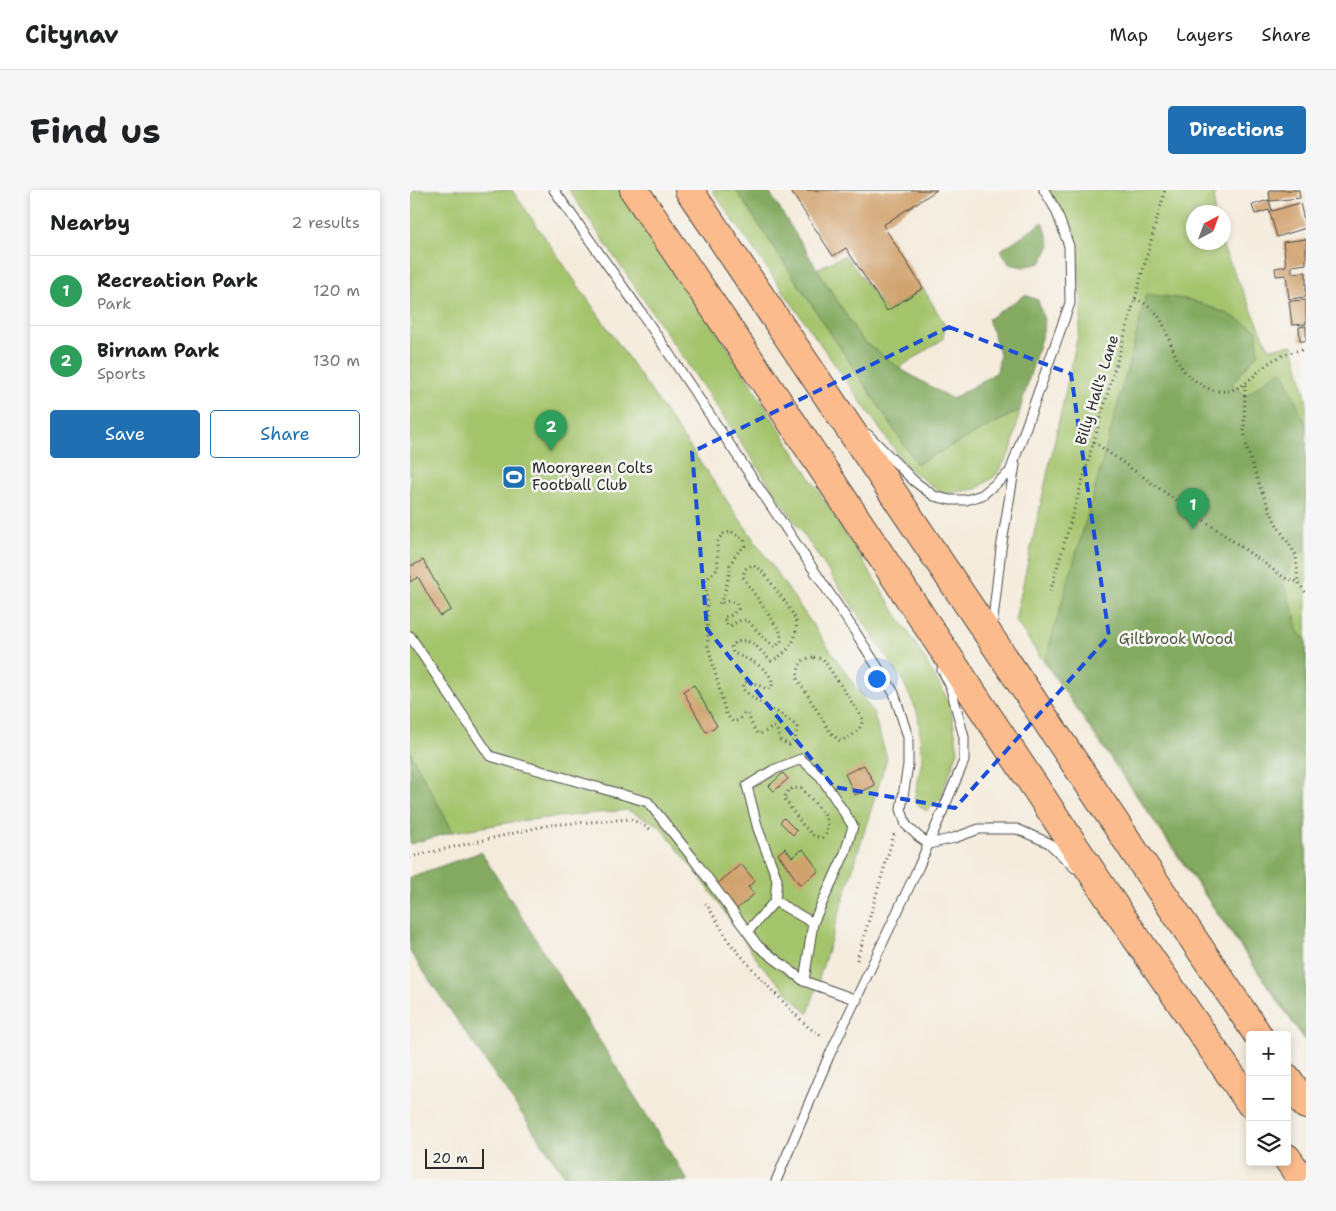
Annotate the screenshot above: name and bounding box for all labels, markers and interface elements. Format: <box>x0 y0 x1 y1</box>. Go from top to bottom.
text: Citynav <box>25 19 119 51</box>
text: Map <box>1110 23 1148 47</box>
text: Layers <box>1176 23 1233 47</box>
text: Share <box>1261 23 1311 47</box>
button: Directions <box>1168 106 1306 154</box>
text: Find us <box>30 107 161 154</box>
north arrow <box>1186 205 1231 250</box>
text: Nearby <box>50 209 130 237</box>
text: 2 results <box>291 212 360 233</box>
text: Recreation Park <box>97 268 258 293</box>
text: 1 <box>62 280 70 301</box>
text: 120 m <box>313 280 360 301</box>
text: Park <box>97 293 131 314</box>
street label: Billy Hall's Lane <box>1071 332 1123 448</box>
text: Birnam Park <box>97 338 220 363</box>
text: 2 <box>60 350 72 371</box>
text: 130 m <box>313 350 360 371</box>
text: Sports <box>97 363 146 384</box>
button: Save <box>50 410 200 458</box>
button: Share <box>210 410 360 458</box>
pin: 2 <box>535 410 567 451</box>
place label: Moorgreen Colts Football Club <box>532 458 653 495</box>
sports icon: Moorgreen Colts Football Club <box>501 464 527 490</box>
pin: 1 <box>1177 488 1209 529</box>
park label: Giltbrook Wood <box>1119 629 1234 649</box>
your location <box>864 666 890 692</box>
map controls <box>1246 1031 1291 1166</box>
button: + <box>1246 1031 1291 1076</box>
button: − <box>1246 1076 1291 1121</box>
button: layers <box>1246 1121 1291 1166</box>
scale bar <box>425 1146 484 1169</box>
text: 20 m <box>432 1149 468 1167</box>

